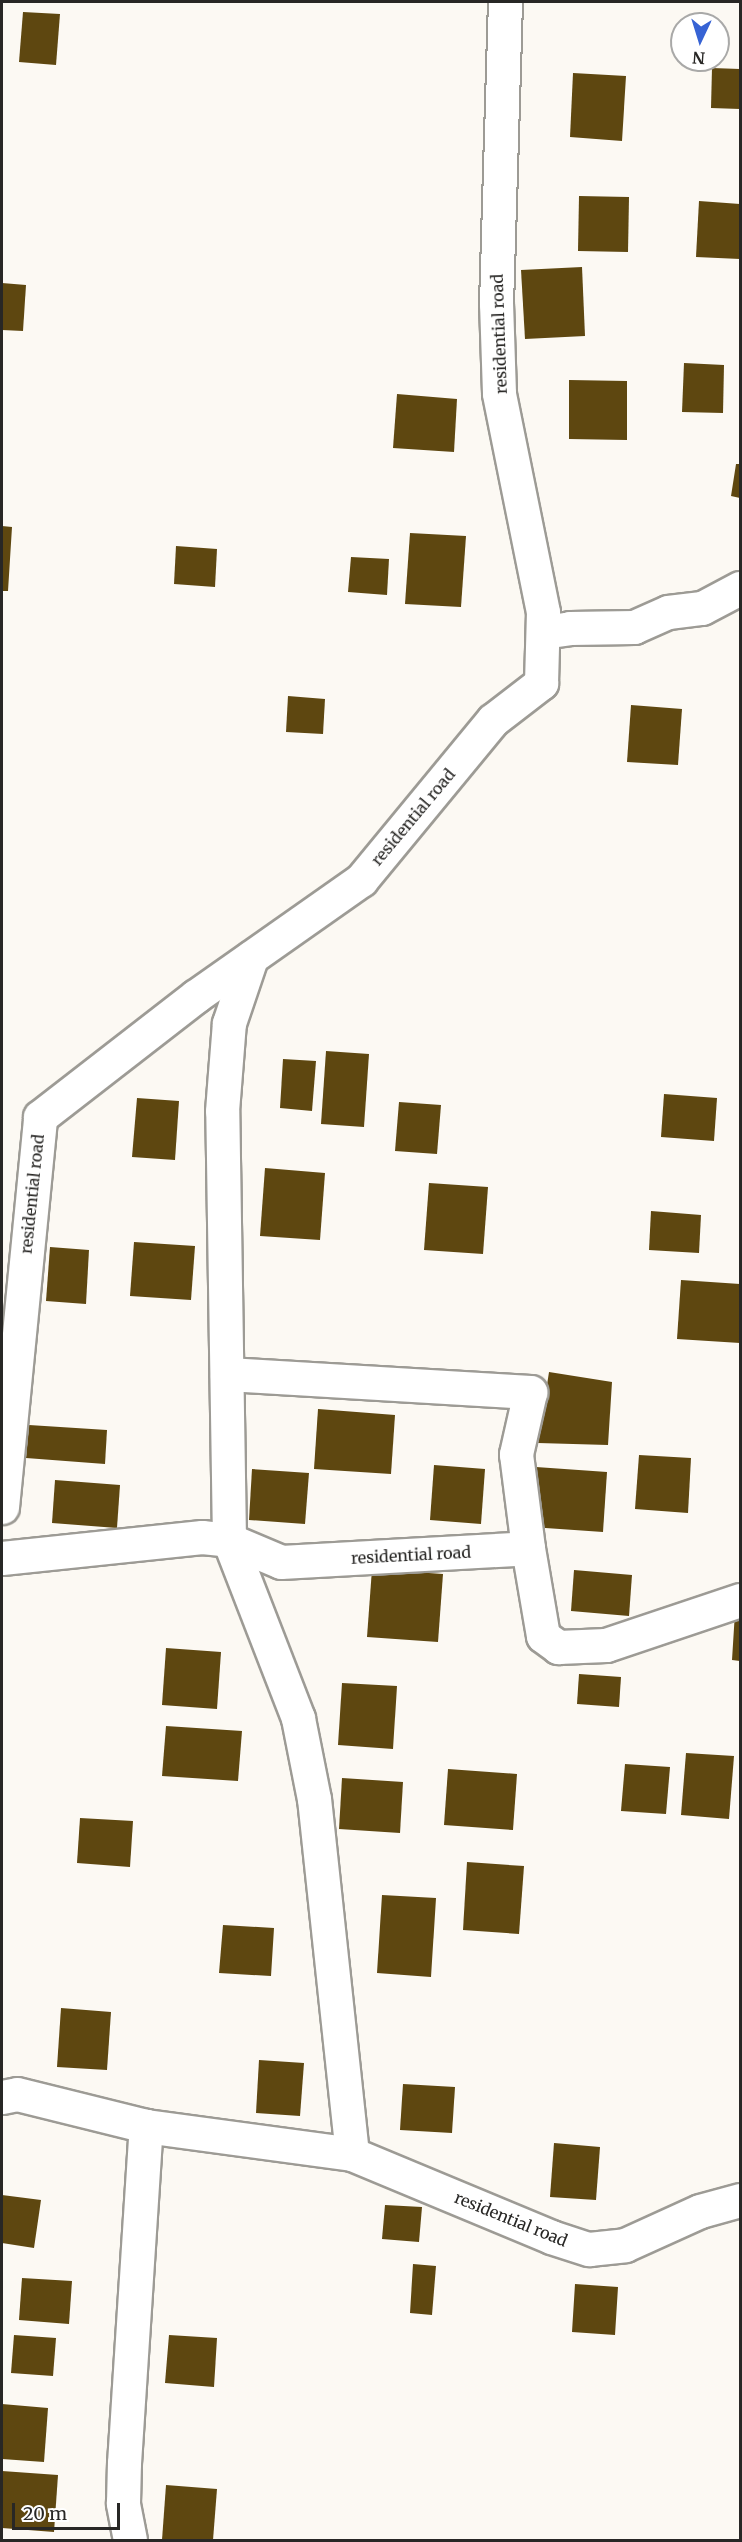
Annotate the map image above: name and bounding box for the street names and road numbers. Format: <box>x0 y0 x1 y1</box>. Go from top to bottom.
street label: residential road <box>487 274 511 394</box>
street label: residential road <box>367 765 459 869</box>
street label: residential road <box>16 1133 48 1255</box>
street label: residential road <box>351 1542 471 1568</box>
street label: residential road <box>452 2188 570 2250</box>

